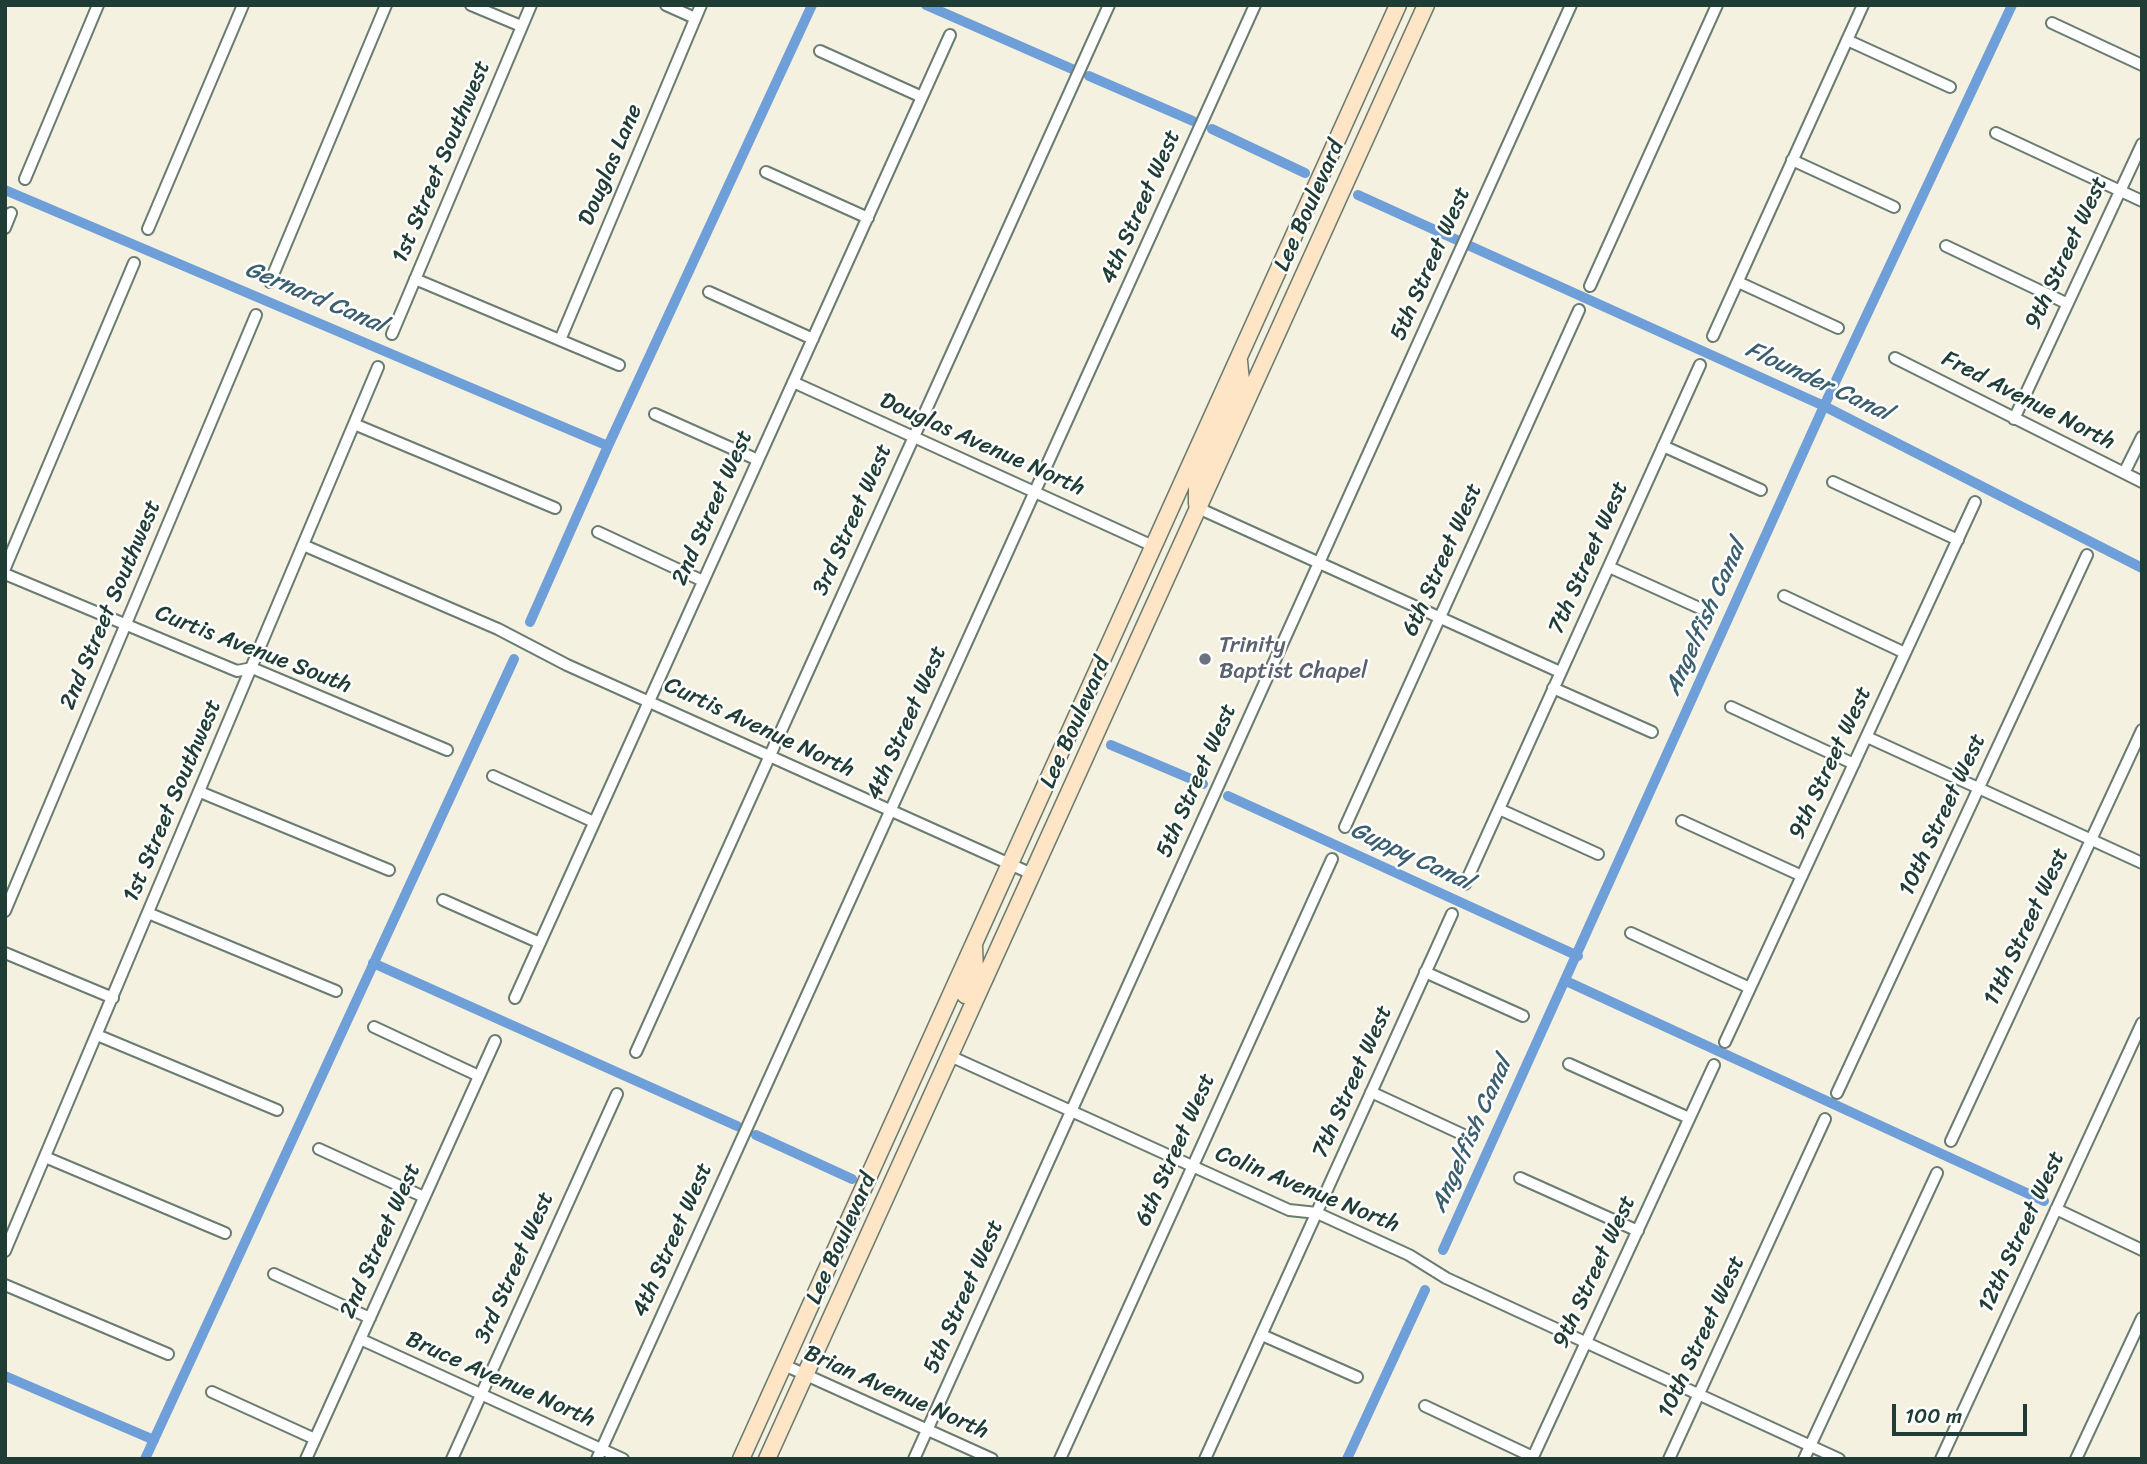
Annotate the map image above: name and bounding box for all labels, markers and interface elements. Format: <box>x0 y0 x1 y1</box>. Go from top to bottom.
street label: 1st Street Southwest <box>387 57 497 267</box>
street label: Douglas Lane <box>573 100 649 230</box>
street label: 4th Street West <box>1095 126 1187 288</box>
street label: Lee Boulevard <box>1269 136 1351 276</box>
street label: 9th Street West <box>2020 172 2114 334</box>
street label: 5th Street West <box>1385 183 1477 345</box>
water label: Gernard Canal <box>240 256 390 340</box>
water label: Flounder Canal <box>1741 336 1895 428</box>
street label: Fred Avenue North <box>1937 345 2119 457</box>
street label: Douglas Avenue North <box>875 387 1089 503</box>
street label: 2nd Street West <box>666 426 760 590</box>
street label: 3rd Street West <box>807 440 899 600</box>
street label: 7th Street West <box>1543 477 1635 639</box>
street label: 6th Street West <box>1397 479 1489 641</box>
street label: 2nd Street Southwest <box>54 496 168 714</box>
water label: Angelfish Canal <box>1659 536 1753 700</box>
street label: Curtis Avenue South <box>151 600 355 700</box>
place label: Trinity Baptist Chapel <box>1219 632 1368 686</box>
street label: 4th Street West <box>861 642 953 804</box>
marker: Trinity Baptist Chapel <box>1197 651 1213 667</box>
street label: Lee Boulevard <box>1035 653 1117 793</box>
street label: Curtis Avenue North <box>660 672 858 784</box>
street label: 9th Street West <box>1784 682 1878 844</box>
street label: 1st Street Southwest <box>118 696 228 906</box>
street label: 5th Street West <box>1151 700 1243 862</box>
street label: 10th Street West <box>1893 730 1993 900</box>
water label: Guppy Canal <box>1346 816 1476 898</box>
street label: 11th Street West <box>1978 844 2076 1010</box>
street label: 7th Street West <box>1307 1001 1399 1163</box>
water label: Angelfish Canal <box>1425 1053 1519 1217</box>
street label: 6th Street West <box>1130 1069 1222 1231</box>
street label: Colin Avenue North <box>1211 1141 1403 1239</box>
street label: 12th Street West <box>1973 1147 2071 1317</box>
street label: 2nd Street West <box>334 1159 428 1323</box>
street label: 4th Street West <box>627 1159 719 1321</box>
street label: Lee Boulevard <box>801 1169 883 1309</box>
street label: 3rd Street West <box>469 1188 561 1348</box>
street label: 9th Street West <box>1548 1191 1642 1353</box>
street label: 5th Street West <box>918 1216 1010 1378</box>
street label: 10th Street West <box>1652 1252 1752 1422</box>
street label: Bruce Avenue North <box>401 1326 599 1434</box>
street label: Brian Avenue North <box>800 1340 992 1446</box>
scale bar <box>1895 1390 2030 1434</box>
text: 100 m <box>1905 1397 1962 1435</box>

